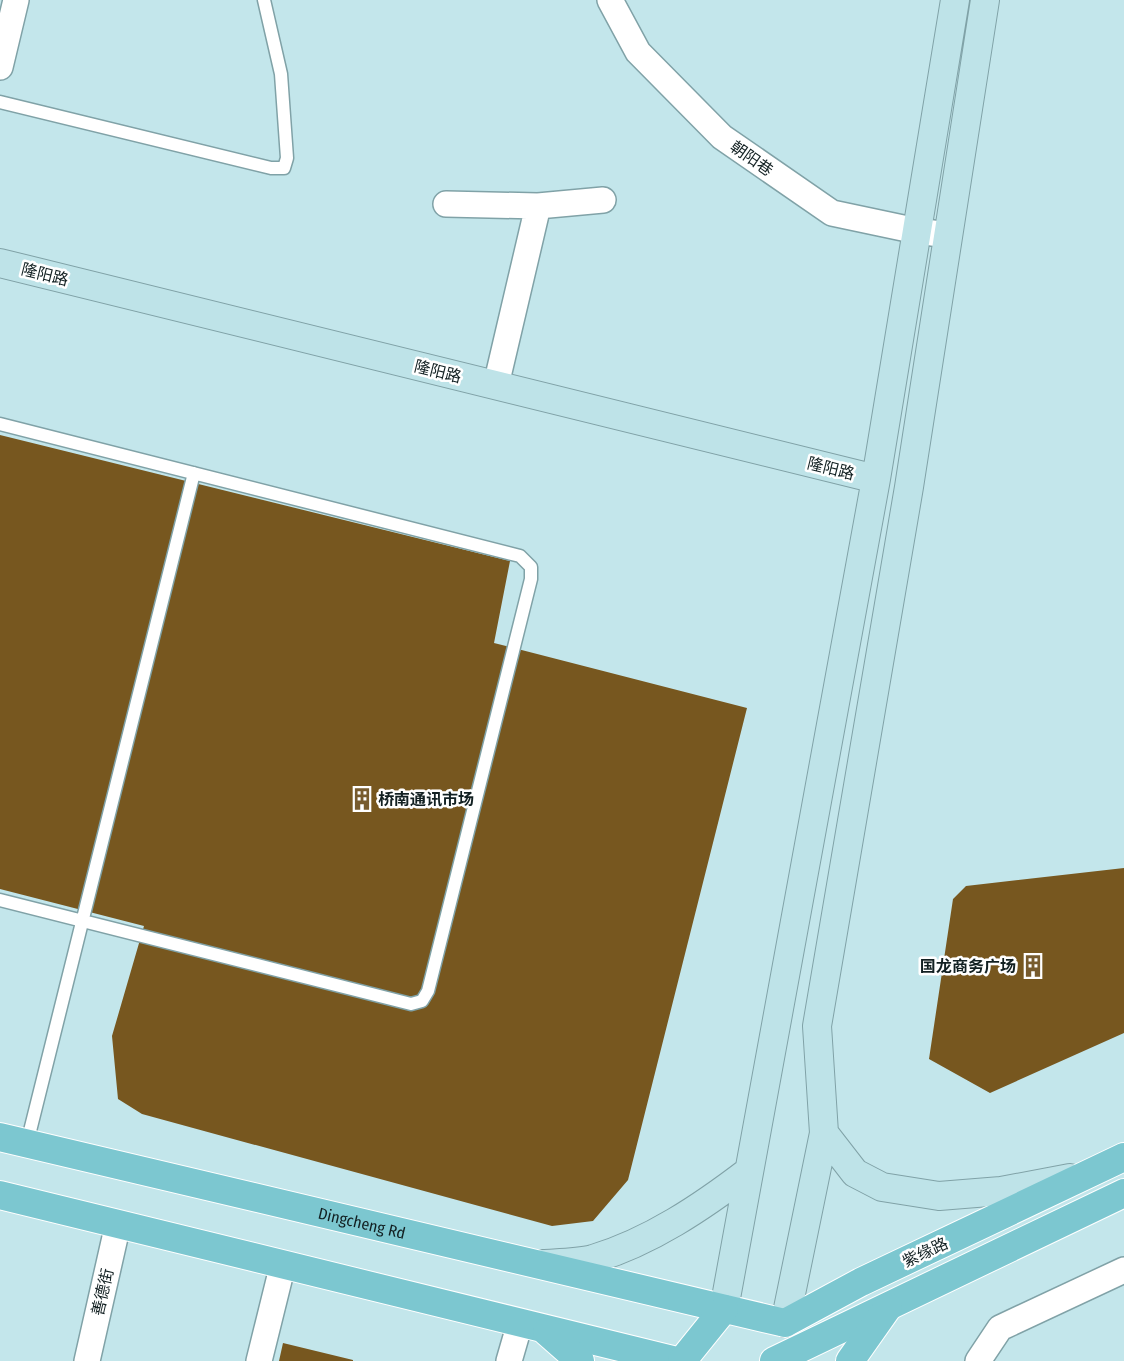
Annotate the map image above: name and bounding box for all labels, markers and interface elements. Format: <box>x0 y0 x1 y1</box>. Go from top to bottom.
street label: 朝阳巷 <box>727 137 777 180</box>
street label: 隆阳路 <box>19 259 70 290</box>
street label: 隆阳路 <box>412 356 463 387</box>
street label: 隆阳路 <box>805 453 856 484</box>
building icon: 桥南通讯市场 <box>349 786 375 812</box>
place label: 桥南通讯市场 <box>378 790 474 809</box>
building icon: 国龙商务广场 <box>1020 953 1046 979</box>
place label: 国龙商务广场 <box>920 957 1016 976</box>
street label: Dingcheng Rd <box>316 1204 407 1243</box>
street label: 紫缘路 <box>899 1234 951 1271</box>
street label: 善德街 <box>88 1267 117 1318</box>

